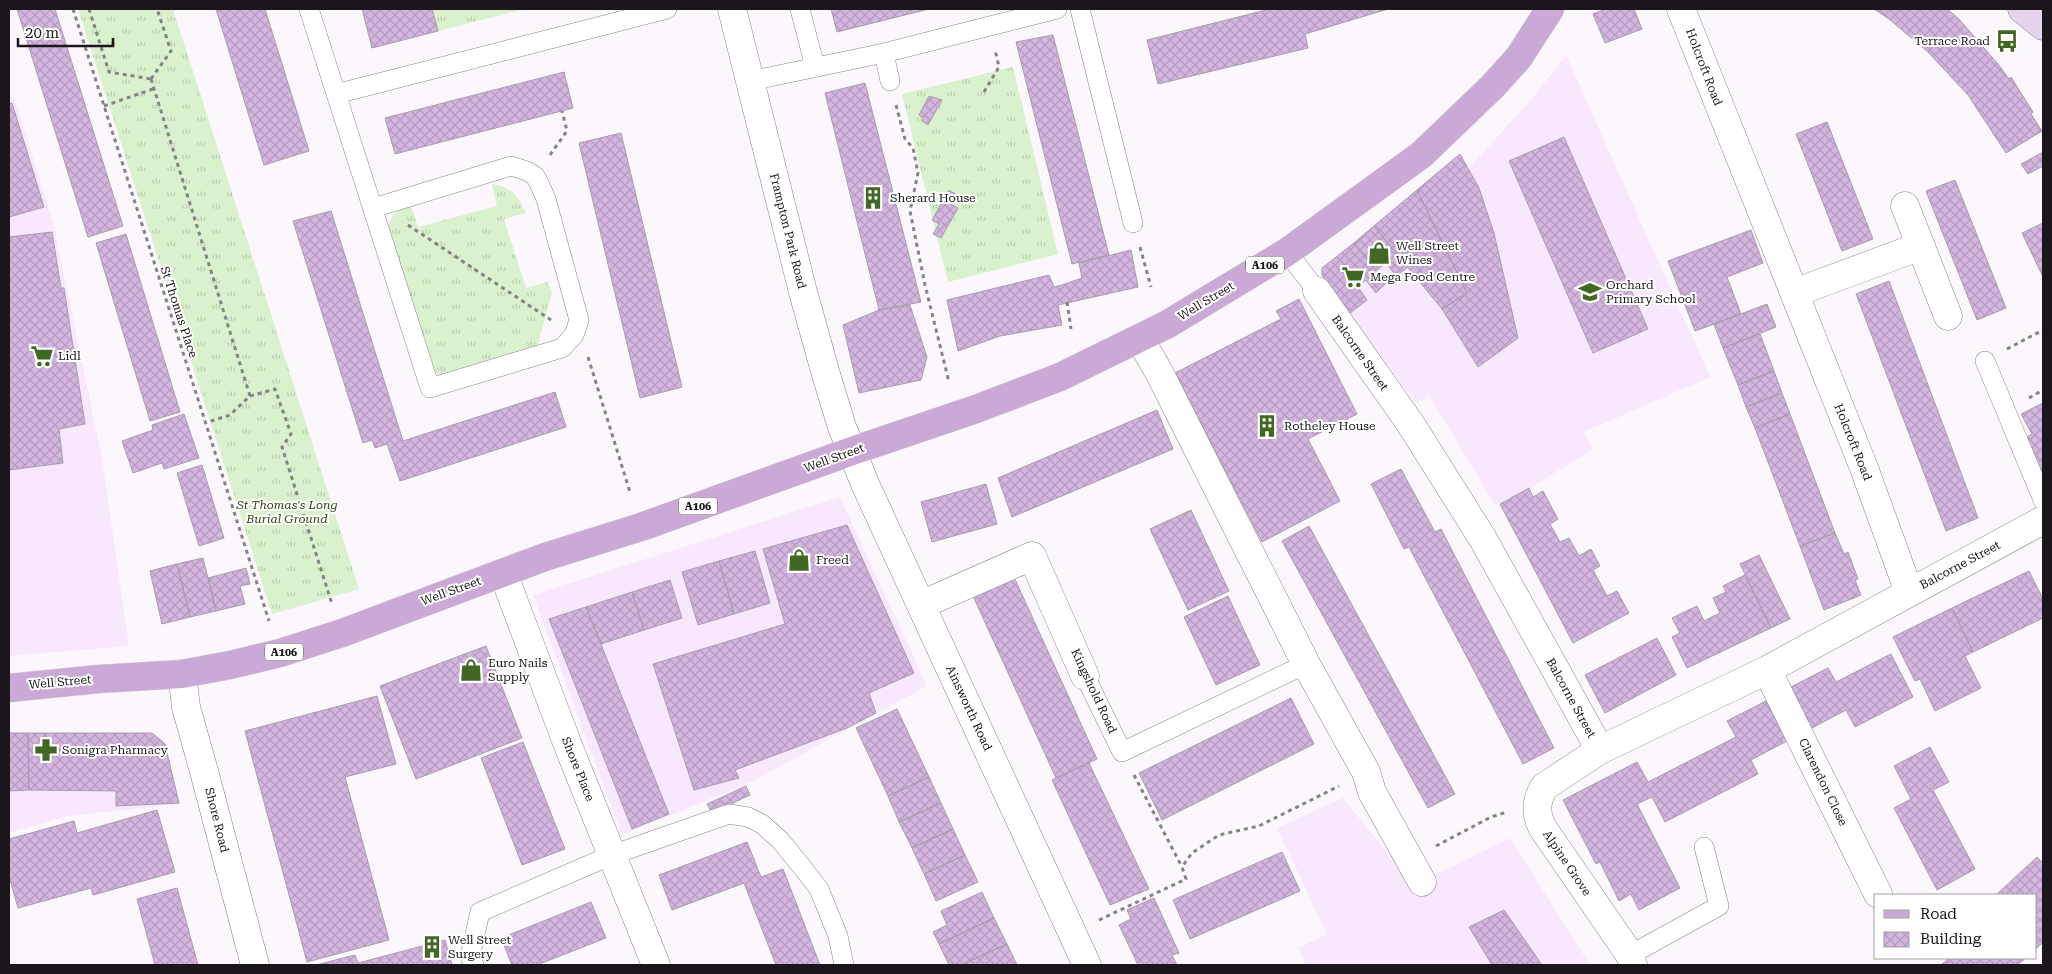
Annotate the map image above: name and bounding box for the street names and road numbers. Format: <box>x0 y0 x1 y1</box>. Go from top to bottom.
street label: Holcroft Road <box>1683 26 1725 108</box>
street label: Frampton Park Road <box>767 172 809 291</box>
road number: A106 <box>1246 256 1284 274</box>
street label: St Thomas Place <box>158 265 201 360</box>
street label: Well Street <box>1175 279 1237 323</box>
street label: Balcorne Street <box>1329 313 1392 394</box>
street label: Holcroft Road <box>1831 402 1875 483</box>
street label: Well Street <box>802 440 866 475</box>
road number: A106 <box>679 498 717 514</box>
street label: Balcorne Street <box>1917 538 2003 592</box>
street label: Well Street <box>419 573 483 608</box>
road number: A106 <box>265 644 303 660</box>
street label: Kingshold Road <box>1068 646 1120 736</box>
street label: Balcorne Street <box>1543 656 1599 741</box>
street label: Ainsworth Road <box>943 663 995 753</box>
street label: Well Street <box>28 672 93 692</box>
street label: Shore Place <box>559 735 597 804</box>
street label: Clarendon Close <box>1796 736 1850 828</box>
street label: Shore Road <box>202 786 232 854</box>
street label: Alpine Grove <box>1540 828 1594 899</box>

